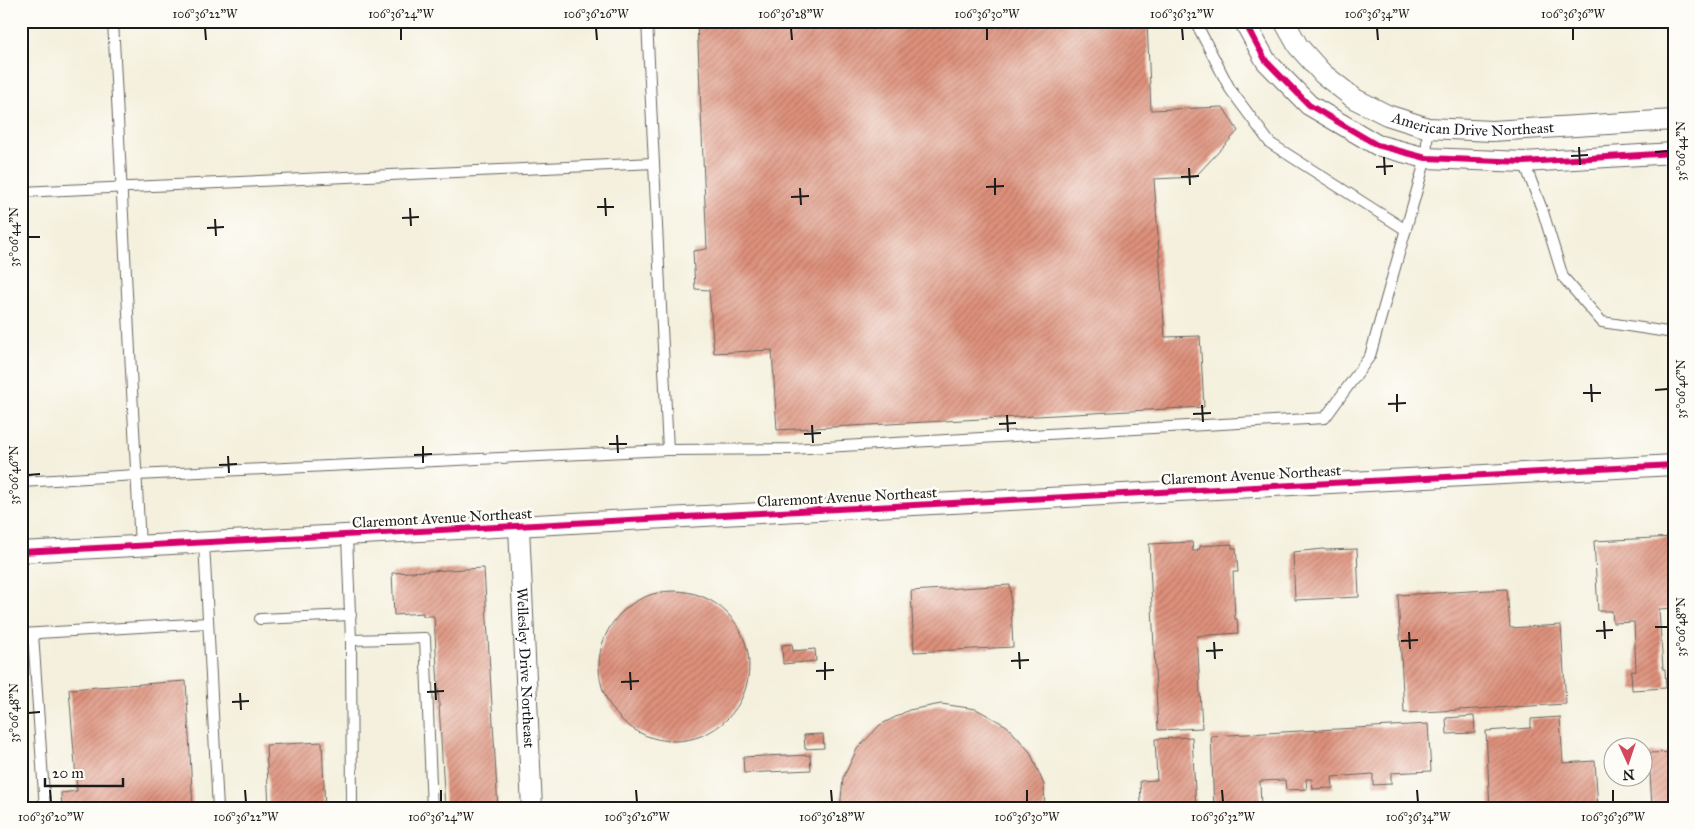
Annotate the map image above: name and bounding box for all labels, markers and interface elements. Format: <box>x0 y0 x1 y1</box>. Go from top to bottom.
text: 106°36'22"W <box>173 7 238 21</box>
text: 106°36'24"W <box>368 7 434 21</box>
text: 106°36'26"W <box>563 7 629 21</box>
text: 106°36'28"W <box>758 7 824 21</box>
text: 106°36'30"W <box>955 7 1020 21</box>
text: 106°36'32"W <box>1150 7 1215 21</box>
text: 106°36'34"W <box>1345 7 1410 21</box>
text: 106°36'36"W <box>1541 7 1606 21</box>
street label: American Drive Northeast <box>1389 108 1555 140</box>
text: 35°06'44"N <box>1674 121 1688 181</box>
text: 35°06'44"N <box>7 207 21 267</box>
text: 35°06'46"N <box>1674 359 1688 419</box>
text: 35°06'46"N <box>7 445 21 505</box>
street label: Claremont Avenue Northeast <box>1161 461 1342 489</box>
street label: Claremont Avenue Northeast <box>757 483 938 511</box>
street label: Claremont Avenue Northeast <box>352 504 533 532</box>
street label: Wellesley Drive Northeast <box>513 587 538 749</box>
text: 35°06'48"N <box>1674 597 1688 657</box>
text: 35°06'48"N <box>7 683 21 743</box>
north arrow <box>1602 738 1652 788</box>
scale bar <box>45 755 122 787</box>
text: 20 m <box>52 764 84 782</box>
text: N <box>1622 766 1635 783</box>
text: 106°36'20"W <box>18 810 85 824</box>
text: 106°36'22"W <box>214 810 279 824</box>
text: 106°36'24"W <box>408 810 474 824</box>
text: 106°36'26"W <box>604 810 670 824</box>
text: 106°36'28"W <box>799 810 865 824</box>
text: 106°36'30"W <box>995 810 1060 824</box>
text: 106°36'32"W <box>1191 810 1256 824</box>
text: 106°36'34"W <box>1386 810 1451 824</box>
text: 106°36'36"W <box>1581 810 1646 824</box>

